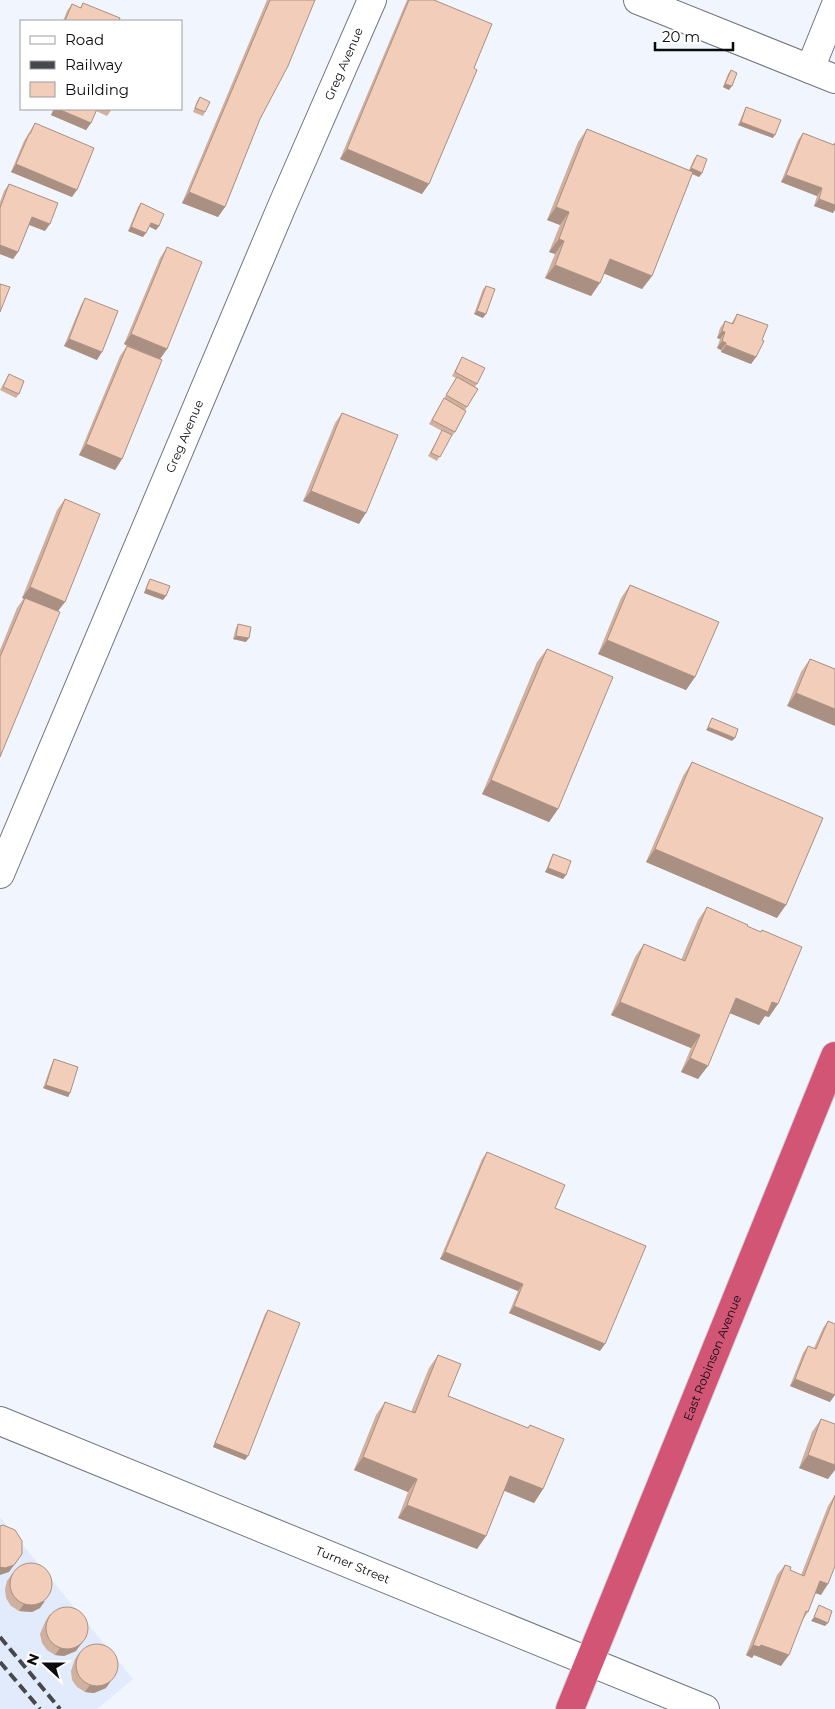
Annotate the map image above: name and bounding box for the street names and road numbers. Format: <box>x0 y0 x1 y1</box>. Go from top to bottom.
street label: Greg Avenue <box>321 25 366 103</box>
street label: Greg Avenue <box>162 397 206 475</box>
street label: East Robinson Avenue <box>680 1292 744 1423</box>
street label: Turner Street <box>313 1543 393 1587</box>

